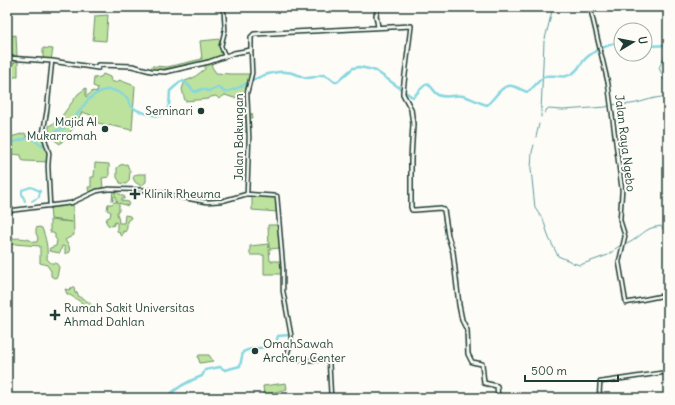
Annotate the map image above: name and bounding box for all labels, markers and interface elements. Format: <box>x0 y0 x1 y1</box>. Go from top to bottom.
north arrow <box>613 22 653 62</box>
text: U <box>635 35 650 45</box>
street label: Jalan Bakungan <box>231 93 246 181</box>
street label: Jalan Raya Ngebo <box>612 93 639 193</box>
place label: Seminari <box>145 103 193 118</box>
marker: Seminari <box>196 106 206 116</box>
place label: Majid Al Mukarromah <box>27 114 97 143</box>
marker: Majid Al Mukarromah <box>100 124 110 134</box>
place label: Klinik Rheuma <box>144 186 221 201</box>
marker: Klinik Rheuma <box>129 188 141 200</box>
place label: Rumah Sakit Universitas Ahmad Dahlan <box>64 300 194 329</box>
marker: Rumah Sakit Universitas Ahmad Dahlan <box>49 309 61 321</box>
place label: OmahSawah Archery Center <box>263 336 346 365</box>
marker: OmahSawah Archery Center <box>250 346 260 356</box>
scale bar <box>525 357 618 383</box>
text: 500 m <box>531 363 568 378</box>

